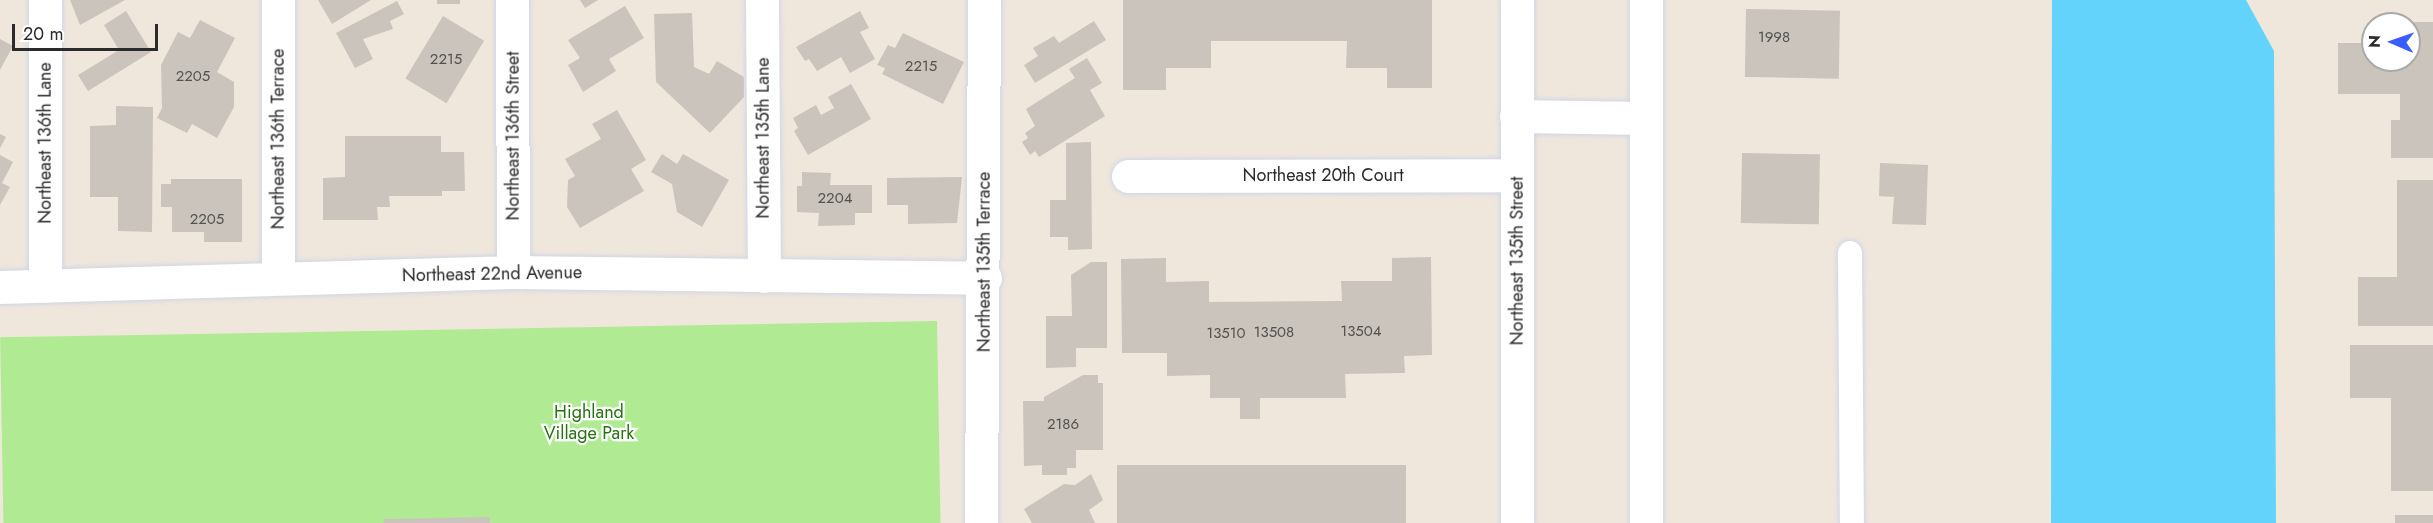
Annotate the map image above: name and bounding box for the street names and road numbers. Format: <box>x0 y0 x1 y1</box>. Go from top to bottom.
street label: Northeast 136th Terrace <box>267 49 289 229</box>
street label: Northeast 136th Street <box>502 51 524 221</box>
street label: Northeast 135th Lane <box>752 57 774 219</box>
street label: Northeast 136th Lane <box>34 62 56 224</box>
street label: Northeast 20th Court <box>1243 164 1403 186</box>
street label: Northeast 135th Terrace <box>973 172 995 352</box>
street label: Northeast 135th Street <box>1506 177 1528 345</box>
street label: Northeast 22nd Avenue <box>402 262 582 286</box>

